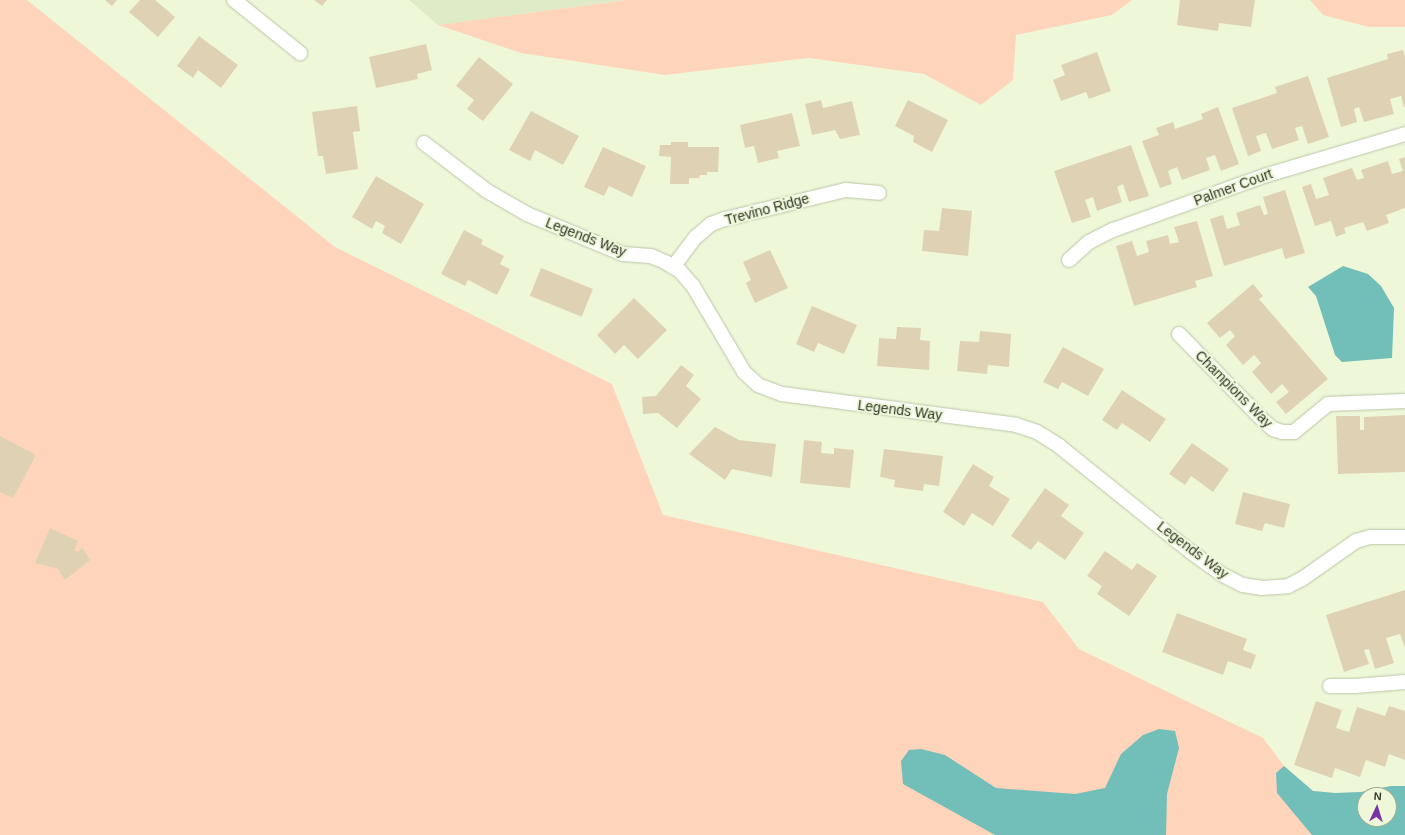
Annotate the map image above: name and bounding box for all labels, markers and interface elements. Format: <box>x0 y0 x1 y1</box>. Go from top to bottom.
street label: Palmer Court <box>1191 165 1275 209</box>
street label: Trevino Ridge <box>723 190 811 228</box>
street label: Legends Way <box>543 214 629 260</box>
street label: Champions Way <box>1192 347 1276 431</box>
street label: Legends Way <box>857 396 943 424</box>
street label: Legends Way <box>1154 518 1232 582</box>
north arrow <box>1357 787 1397 827</box>
text: N <box>1373 790 1382 802</box>

